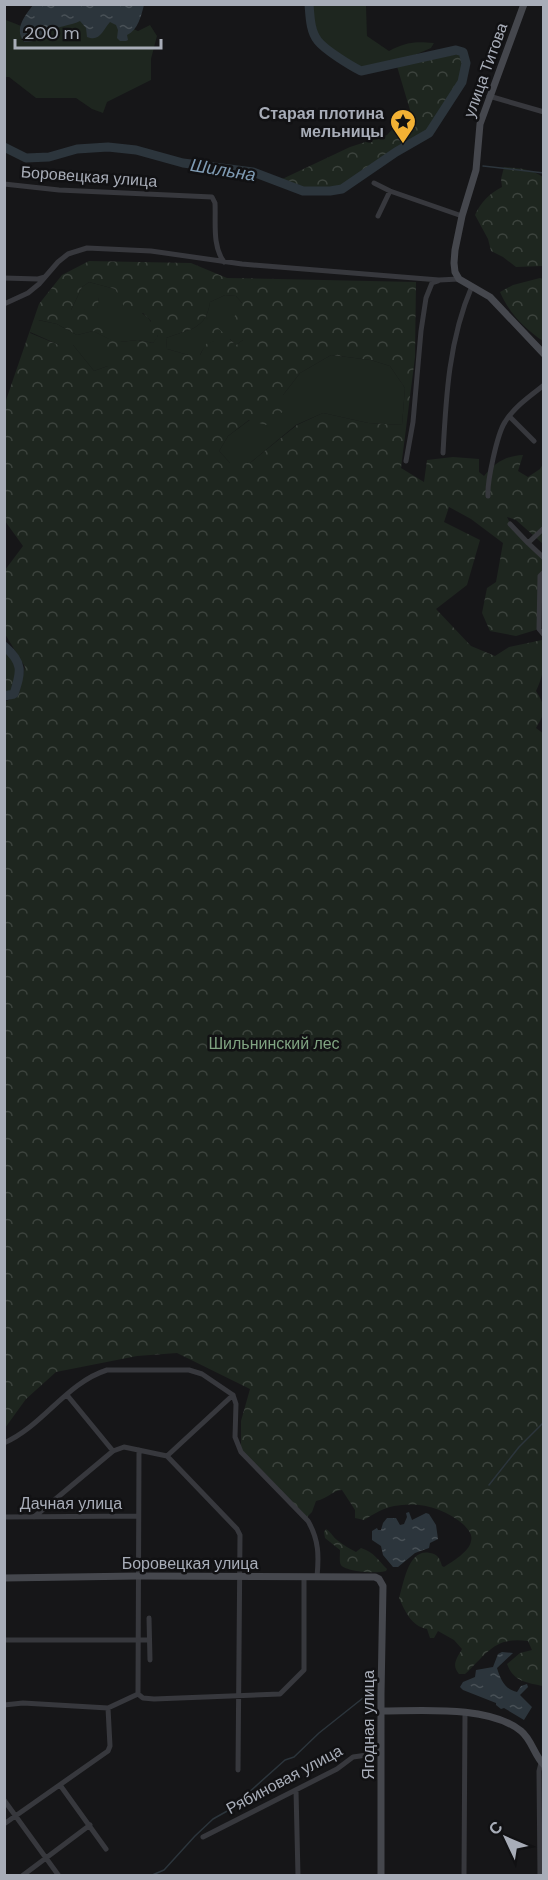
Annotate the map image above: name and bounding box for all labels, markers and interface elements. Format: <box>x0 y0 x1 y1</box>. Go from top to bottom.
scale bar <box>15 12 160 50</box>
street label: улица Титова <box>459 20 512 121</box>
text: 200 m <box>24 21 80 45</box>
place label: Старая плотина мельницы <box>259 103 384 142</box>
place icon: Старая плотина мельницы <box>388 107 418 145</box>
water label: Шильна <box>188 153 258 187</box>
street label: Боровецкая улица <box>20 161 158 192</box>
park label: Шильнинский лес <box>208 1033 340 1054</box>
street label: Дачная улица <box>20 1493 122 1514</box>
street label: Боровецкая улица <box>122 1553 258 1574</box>
street label: Ягодная улица <box>358 1670 379 1780</box>
street label: Рябиновая улица <box>222 1740 346 1819</box>
north arrow <box>476 1808 536 1868</box>
text: С <box>484 1816 507 1839</box>

